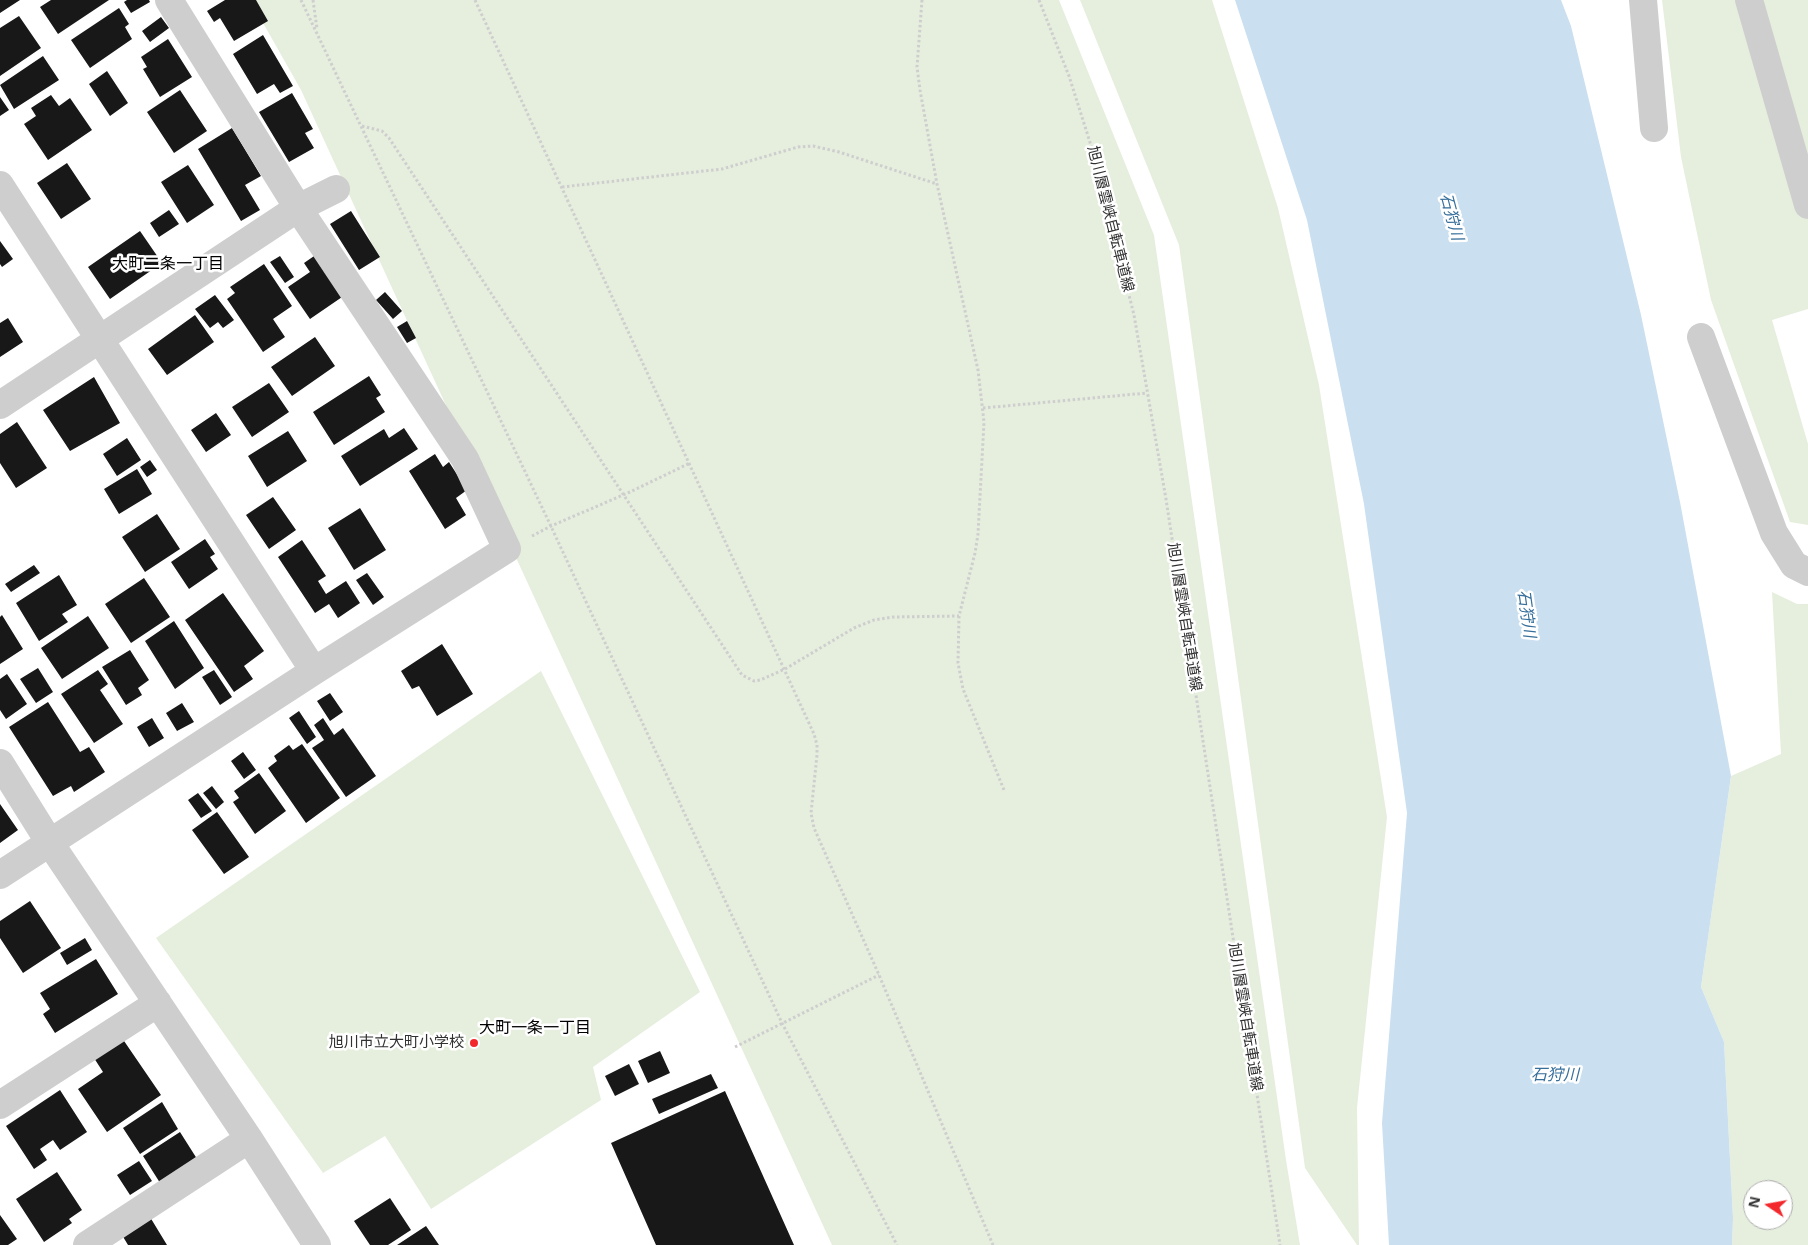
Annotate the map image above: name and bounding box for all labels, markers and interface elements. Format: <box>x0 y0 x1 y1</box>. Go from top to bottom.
street label: 旭川層雲峡自転車道線 <box>1083 144 1137 294</box>
water label: 石狩川 <box>1436 191 1466 243</box>
district label: 大町二条一丁目 <box>112 254 224 274</box>
street label: 旭川層雲峡自転車道線 <box>1163 542 1205 692</box>
water label: 石狩川 <box>1513 589 1539 639</box>
street label: 旭川層雲峡自転車道線 <box>1224 942 1266 1092</box>
district label: 大町一条一丁目 <box>479 1018 591 1038</box>
place label: 旭川市立大町小学校 <box>329 1034 464 1052</box>
marker: 旭川市立大町小学校 <box>468 1037 480 1049</box>
water label: 石狩川 <box>1531 1065 1579 1085</box>
north arrow <box>1743 1180 1793 1230</box>
text: N <box>1743 1194 1764 1210</box>

